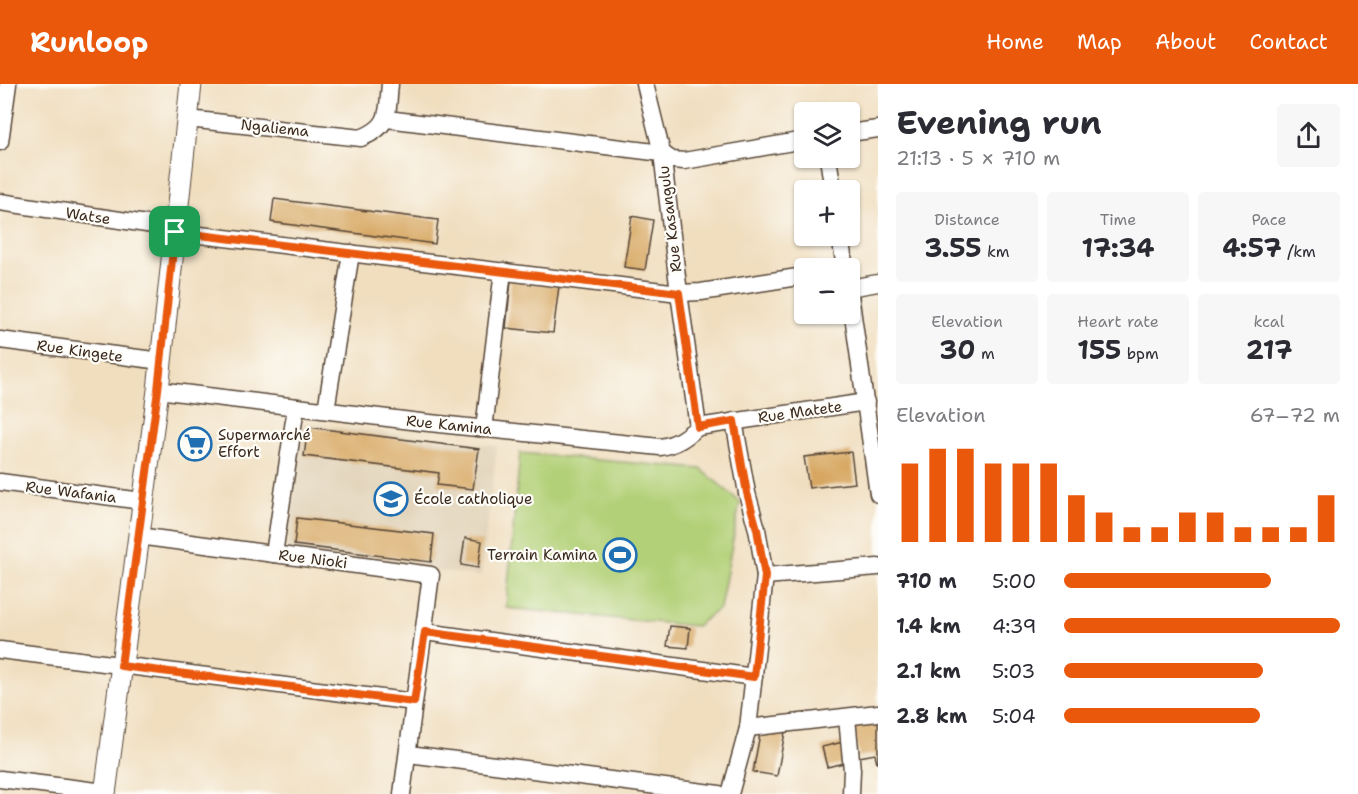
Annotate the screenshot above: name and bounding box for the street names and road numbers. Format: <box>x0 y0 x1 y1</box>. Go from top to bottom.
street label: Ngaliema <box>240 114 311 142</box>
street label: Rue Kasangulu <box>654 165 686 273</box>
street label: Watse <box>64 203 112 229</box>
street label: Rue Kingete <box>36 335 124 367</box>
street label: Rue Matete <box>757 396 843 428</box>
street label: Rue Kamina <box>405 411 494 440</box>
street label: Rue Wafania <box>24 476 118 508</box>
street label: Rue Nioki <box>277 545 349 573</box>

